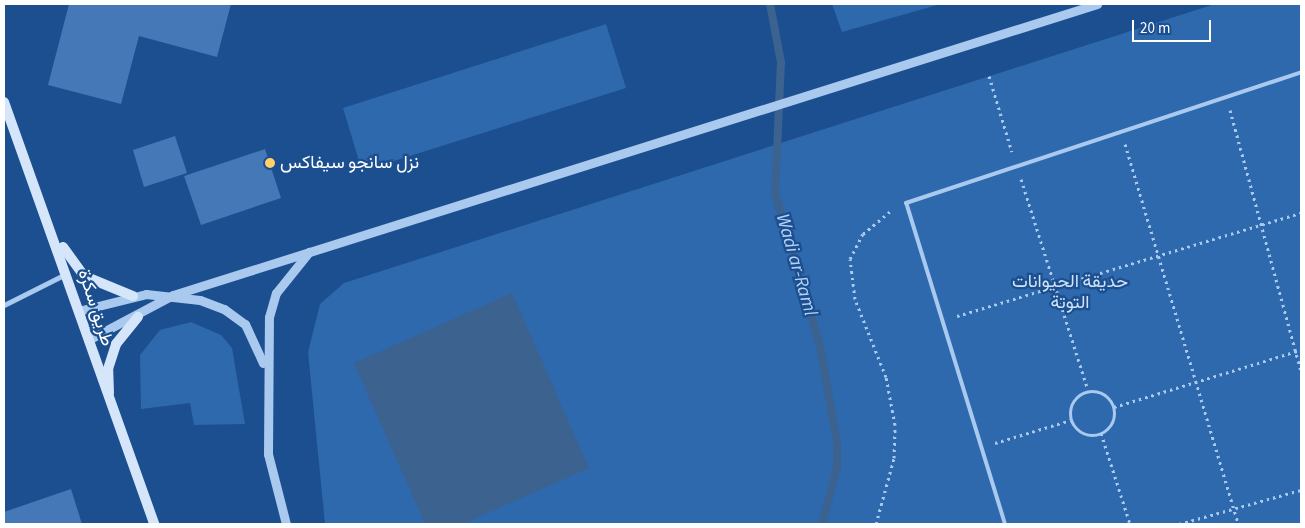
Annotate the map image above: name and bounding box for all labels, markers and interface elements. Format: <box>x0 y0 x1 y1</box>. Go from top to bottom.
scale bar <box>1135 10 1214 42</box>
text: 20 m <box>1140 18 1170 39</box>
place label: نزل سانجو سيفاكس <box>280 152 419 174</box>
marker: نزل سانجو سيفاكس <box>264 157 276 169</box>
water label: Wadi ar-Raml <box>771 211 821 319</box>
street label: طريق سكرة <box>73 267 117 349</box>
park label: حديقة الحيوانات التوتة <box>1012 272 1128 314</box>

